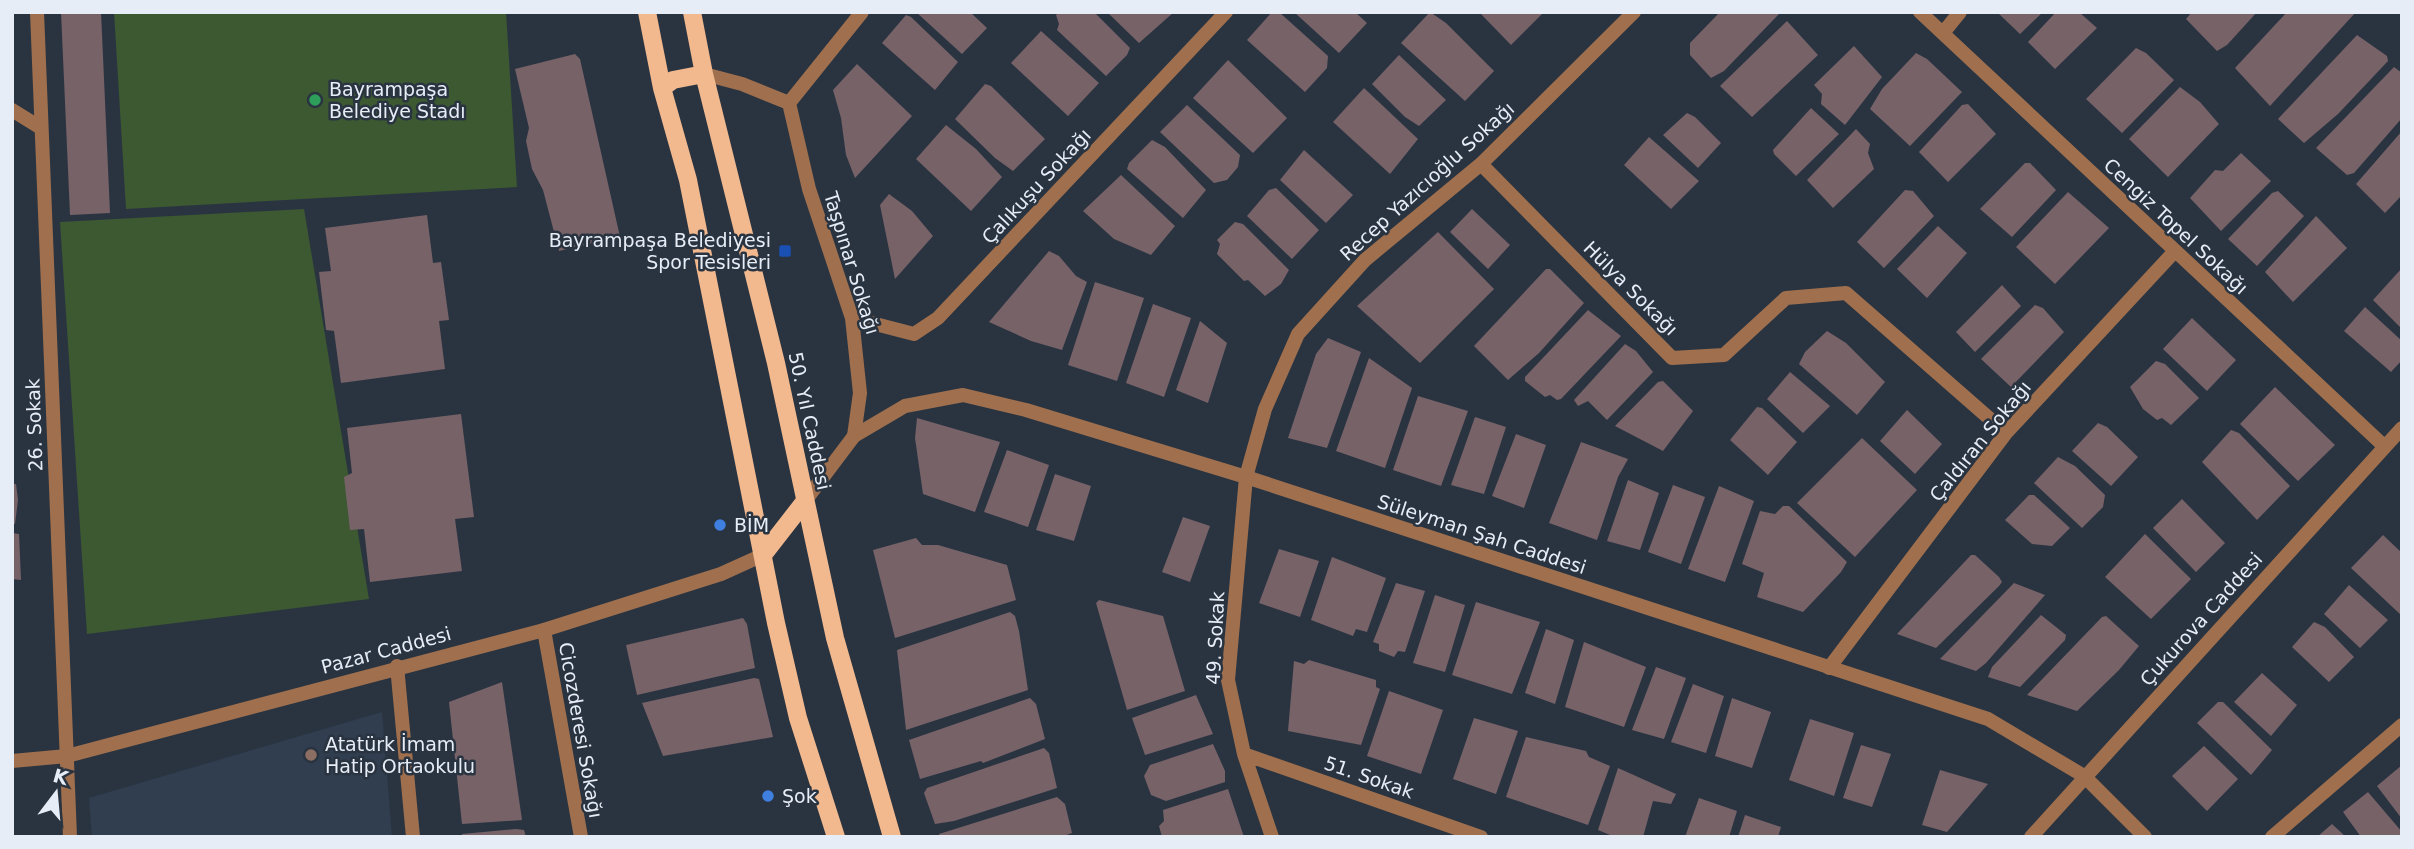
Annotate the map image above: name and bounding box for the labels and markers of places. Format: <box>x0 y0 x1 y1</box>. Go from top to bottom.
place label: Bayrampaşa Belediye Stadı <box>329 78 466 122</box>
marker: Bayrampaşa Belediye Stadı <box>307 92 323 108</box>
place label: Bayrampaşa Belediyesi Spor Tesisleri <box>549 229 771 273</box>
marker: Bayrampaşa Belediyesi Spor Tesisleri <box>777 243 793 259</box>
place label: BİM <box>734 514 769 536</box>
marker: BİM <box>712 517 728 533</box>
place label: Atatürk İmam Hatip Ortaokulu <box>325 733 475 777</box>
marker: Atatürk İmam Hatip Ortaokulu <box>303 747 319 763</box>
place label: Şok <box>782 785 817 807</box>
marker: Şok <box>760 788 776 804</box>

